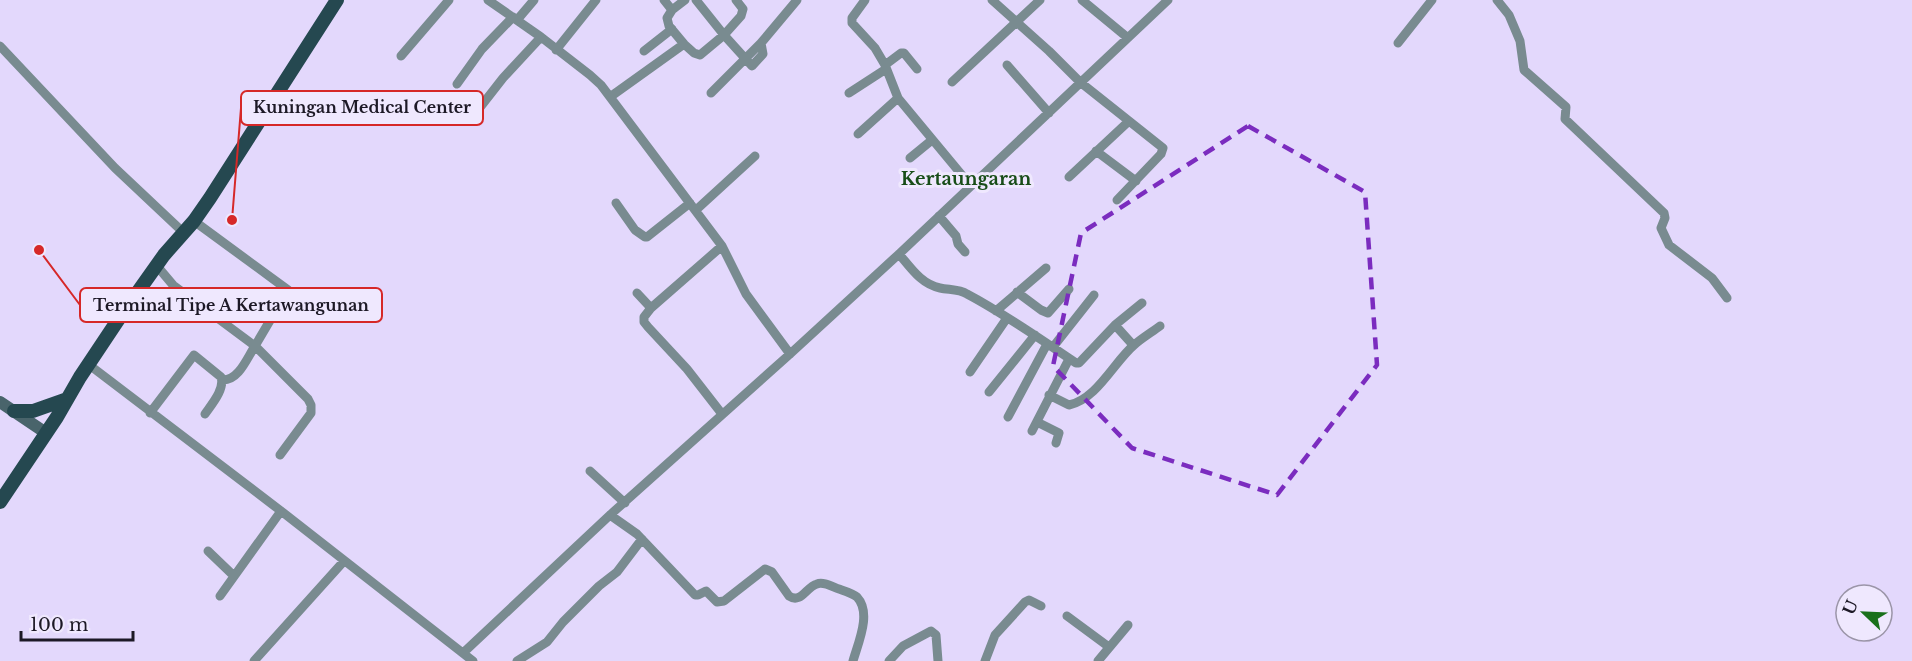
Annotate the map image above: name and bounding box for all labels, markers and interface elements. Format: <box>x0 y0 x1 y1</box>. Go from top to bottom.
callout: Kuningan Medical Center <box>241 91 483 125</box>
text: Kuningan Medical Center <box>253 97 471 117</box>
district label: Kertaungaran <box>901 168 1031 190</box>
callout: Terminal Tipe A Kertawangunan <box>80 288 382 322</box>
text: Terminal Tipe A Kertawangunan <box>93 295 369 315</box>
north arrow <box>1834 583 1894 643</box>
text: U <box>1838 597 1862 618</box>
scale bar <box>21 604 134 642</box>
text: 100 m <box>30 614 88 636</box>

